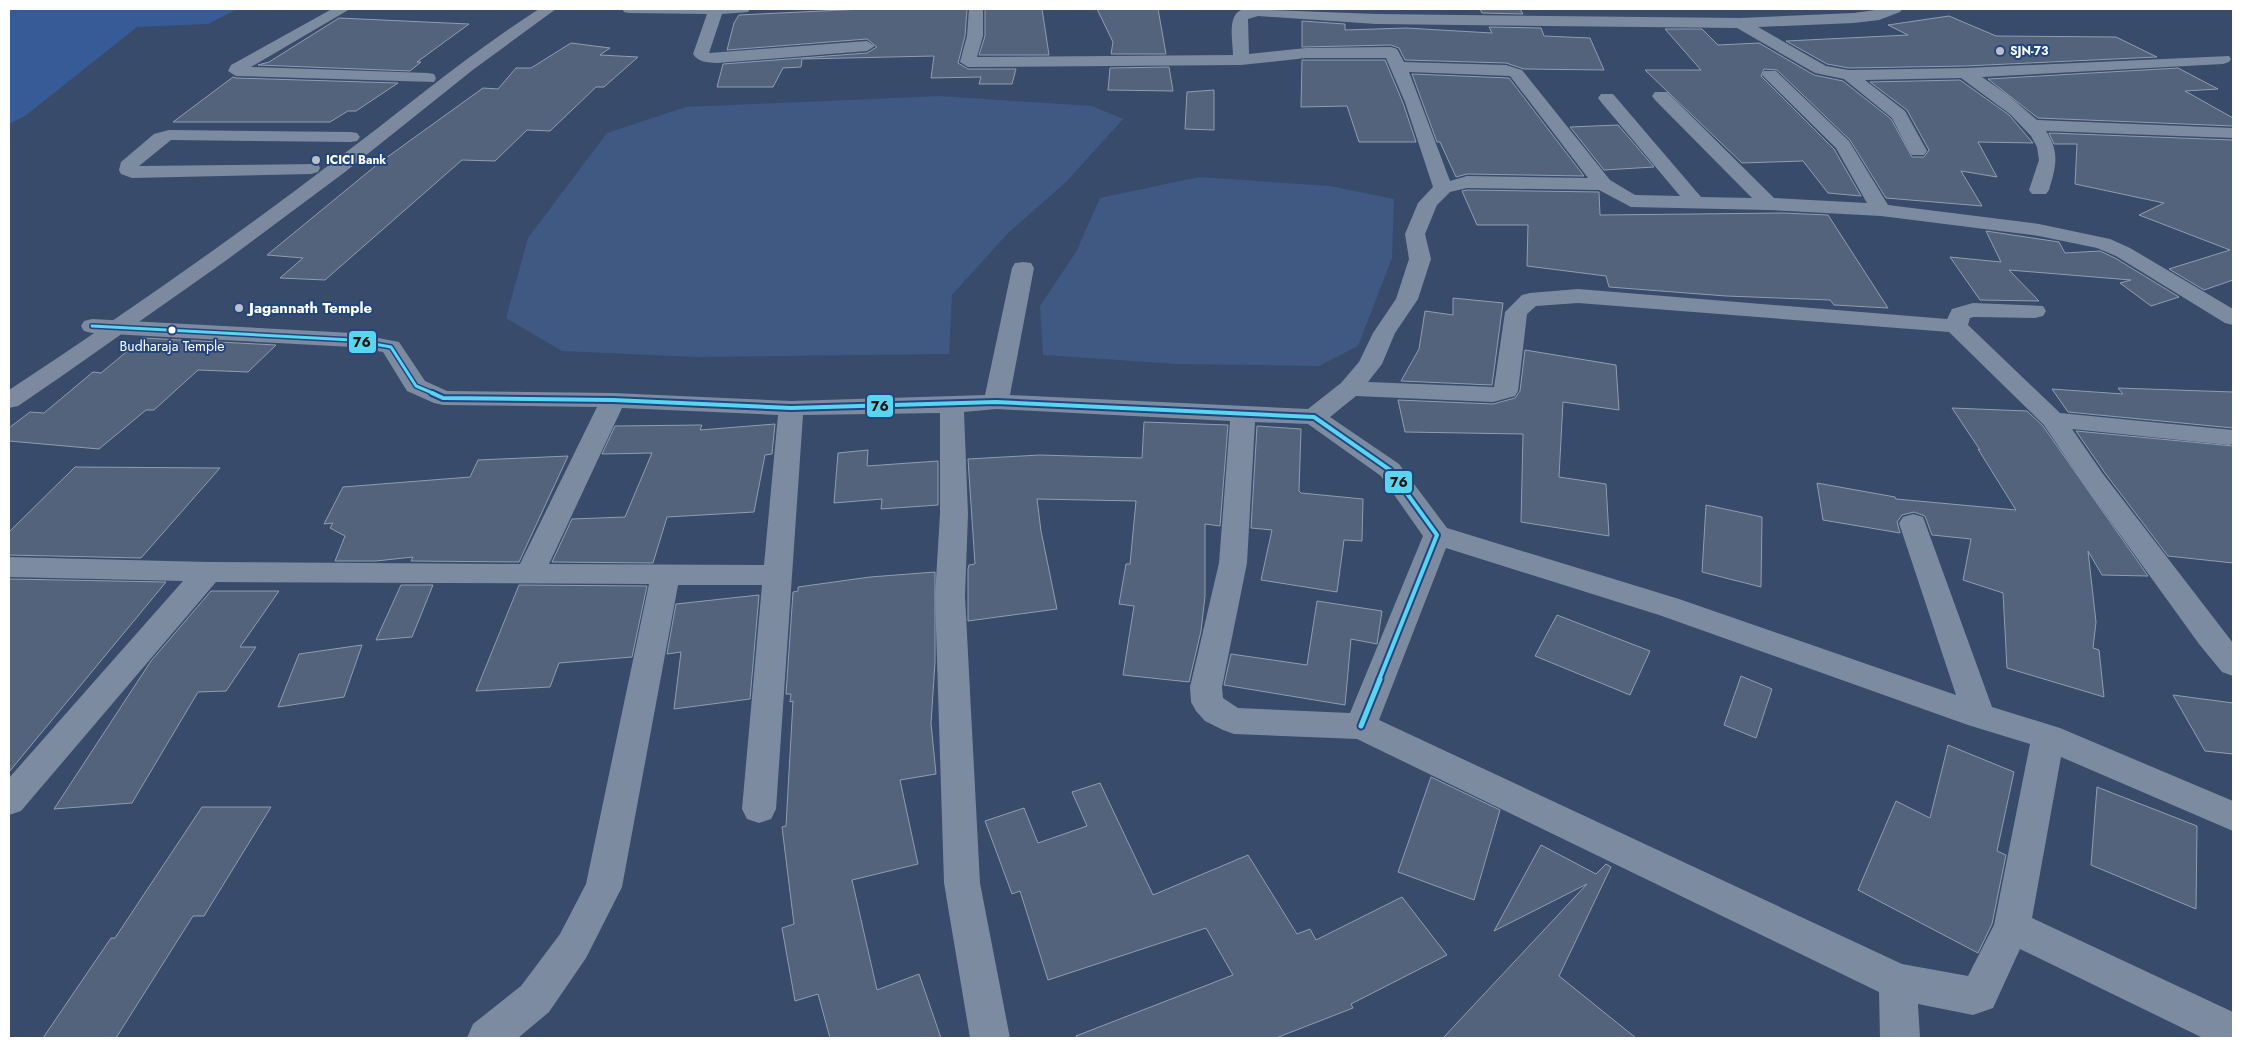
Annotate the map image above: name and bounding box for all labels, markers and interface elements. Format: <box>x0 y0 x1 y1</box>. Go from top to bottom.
place label: SJN-73 <box>2010 42 2049 60</box>
marker: SJN-73 <box>1994 45 2006 57</box>
place label: ICICI Bank <box>326 151 386 169</box>
marker: ICICI Bank <box>310 154 322 166</box>
place label: Jagannath Temple <box>246 297 373 319</box>
marker: Jagannath Temple <box>233 302 245 314</box>
marker: Budharaja Temple <box>167 325 177 335</box>
line badge: 76 <box>348 330 377 354</box>
text: 76 <box>353 332 371 352</box>
place label: Budharaja Temple <box>120 336 224 356</box>
line badge: 76 <box>866 394 894 418</box>
text: 76 <box>871 396 889 416</box>
line badge: 76 <box>1384 470 1413 494</box>
text: 76 <box>1390 472 1408 492</box>

